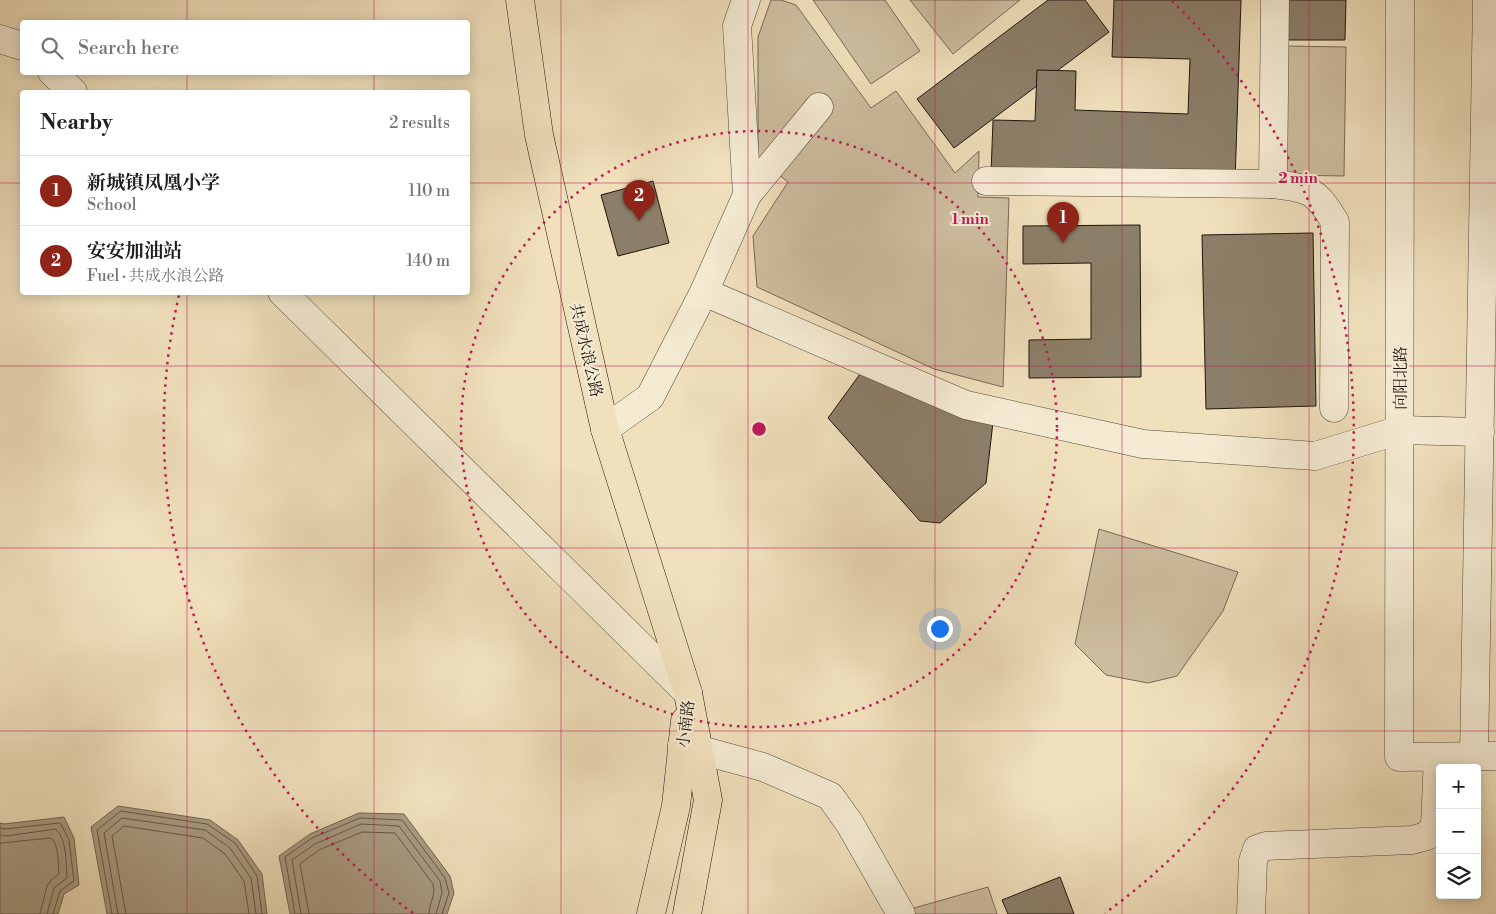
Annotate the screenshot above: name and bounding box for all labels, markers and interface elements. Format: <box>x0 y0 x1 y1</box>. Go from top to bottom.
search box <box>20 20 470 75</box>
icon: search <box>38 34 66 62</box>
text: Search here <box>78 36 179 60</box>
text: Nearby <box>40 110 113 136</box>
text: 2 results <box>389 113 450 133</box>
text: 2 min <box>1278 169 1318 188</box>
text: 新城镇凤凰小学 <box>87 171 220 195</box>
pin: 2 <box>623 180 655 221</box>
text: 1 <box>52 181 60 201</box>
text: 110 m <box>408 181 450 201</box>
text: School <box>87 195 136 215</box>
pin: 1 <box>1047 202 1079 243</box>
text: 1 min <box>951 210 989 229</box>
text: 安安加油站 <box>87 239 182 263</box>
text: 2 <box>51 251 61 271</box>
text: 140 m <box>406 251 450 271</box>
text: Fuel · 共成水浪公路 <box>87 266 225 286</box>
street label: 共成水浪公路 <box>565 301 607 399</box>
street label: 向阳北路 <box>1391 346 1411 410</box>
centre of rings <box>750 420 768 438</box>
your location <box>927 616 953 642</box>
street label: 小南路 <box>673 699 699 749</box>
map controls <box>1436 764 1481 899</box>
button: + <box>1436 764 1481 809</box>
button: − <box>1436 809 1481 854</box>
button: layers <box>1436 854 1481 899</box>

